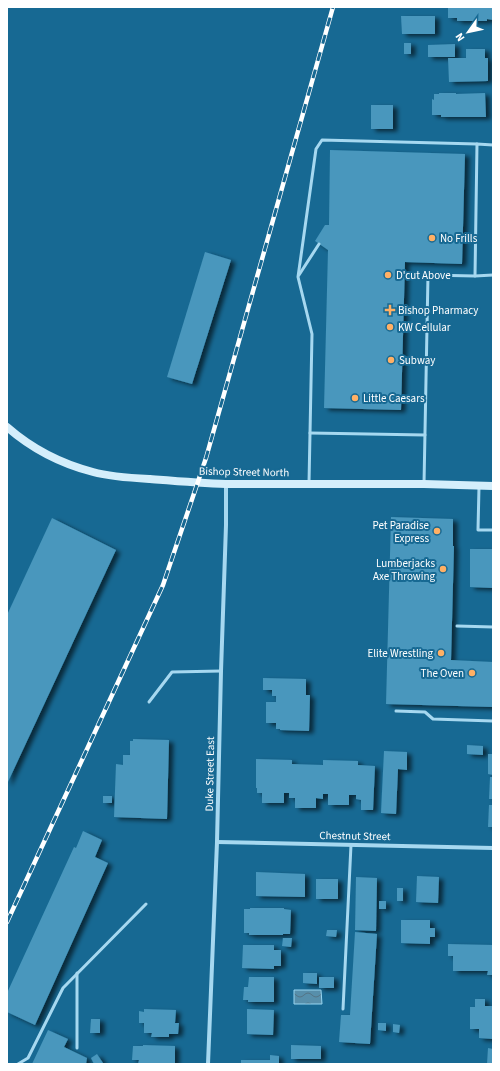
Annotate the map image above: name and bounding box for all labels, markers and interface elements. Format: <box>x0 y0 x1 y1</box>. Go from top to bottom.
north arrow <box>448 12 488 52</box>
text: N <box>452 30 468 44</box>
place label: No Frills <box>440 231 478 246</box>
marker: No Frills <box>427 233 437 243</box>
place label: D'cut Above <box>396 268 451 283</box>
marker: D'cut Above <box>383 270 393 280</box>
place label: Bishop Pharmacy <box>398 303 479 318</box>
marker: Bishop Pharmacy <box>385 305 395 315</box>
place label: KW Cellular <box>398 320 451 335</box>
marker: KW Cellular <box>385 322 395 332</box>
place label: Subway <box>399 353 435 368</box>
marker: Subway <box>386 355 396 365</box>
place label: Little Caesars <box>363 391 425 406</box>
marker: Little Caesars <box>350 393 360 403</box>
street label: Bishop Street North <box>199 464 289 480</box>
place label: Pet Paradise Express <box>372 518 430 546</box>
marker: Pet Paradise Express <box>432 526 442 536</box>
place label: Lumberjacks Axe Throwing <box>373 556 435 584</box>
marker: Lumberjacks Axe Throwing <box>438 564 448 574</box>
place label: Elite Wrestling <box>367 646 433 661</box>
marker: Elite Wrestling <box>436 648 446 658</box>
place label: The Oven <box>421 666 464 681</box>
marker: The Oven <box>467 668 477 678</box>
street label: Duke Street East <box>202 736 218 812</box>
street label: Chestnut Street <box>319 828 391 844</box>

